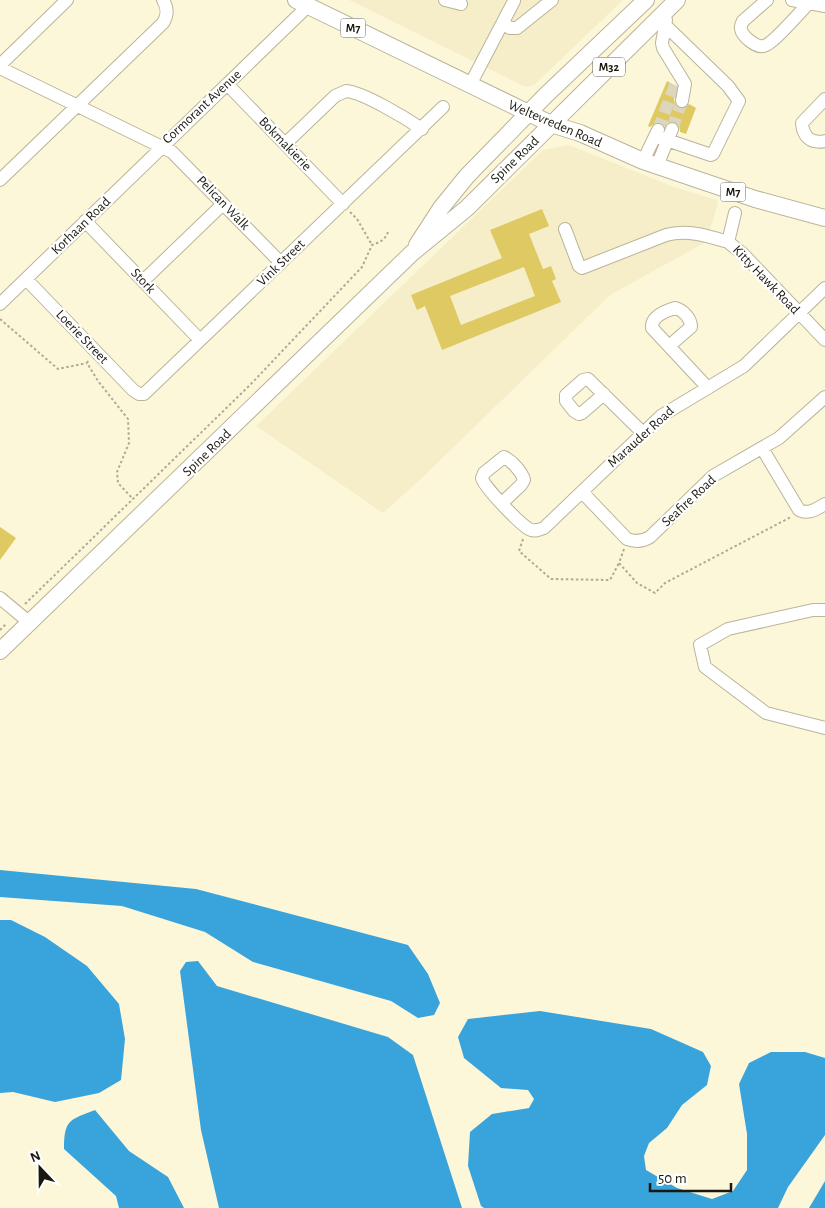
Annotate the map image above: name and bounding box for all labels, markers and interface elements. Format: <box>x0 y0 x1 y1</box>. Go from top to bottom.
road number: M7 <box>340 18 366 38</box>
road number: M32 <box>593 58 625 76</box>
street label: Cormorant Avenue <box>160 67 244 147</box>
street label: Weltevreden Road <box>506 98 604 150</box>
street label: Bokmakierie <box>256 114 314 174</box>
street label: Spine Road <box>488 134 542 186</box>
street label: Pelican Walk <box>194 173 252 233</box>
road number: M7 <box>720 182 746 202</box>
street label: Korhaan Road <box>49 195 113 257</box>
street label: Vink Street <box>254 237 308 289</box>
street label: Kitty Hawk Road <box>730 243 802 317</box>
street label: Stork <box>128 266 158 297</box>
street label: Loerie Street <box>53 307 111 367</box>
street label: Marauder Road <box>605 404 677 470</box>
street label: Spine Road <box>180 427 234 479</box>
street label: Seafire Road <box>659 473 719 529</box>
north arrow <box>15 1143 65 1193</box>
text: N <box>28 1149 43 1165</box>
scale bar <box>650 1160 731 1192</box>
text: 50 m <box>658 1171 687 1186</box>

